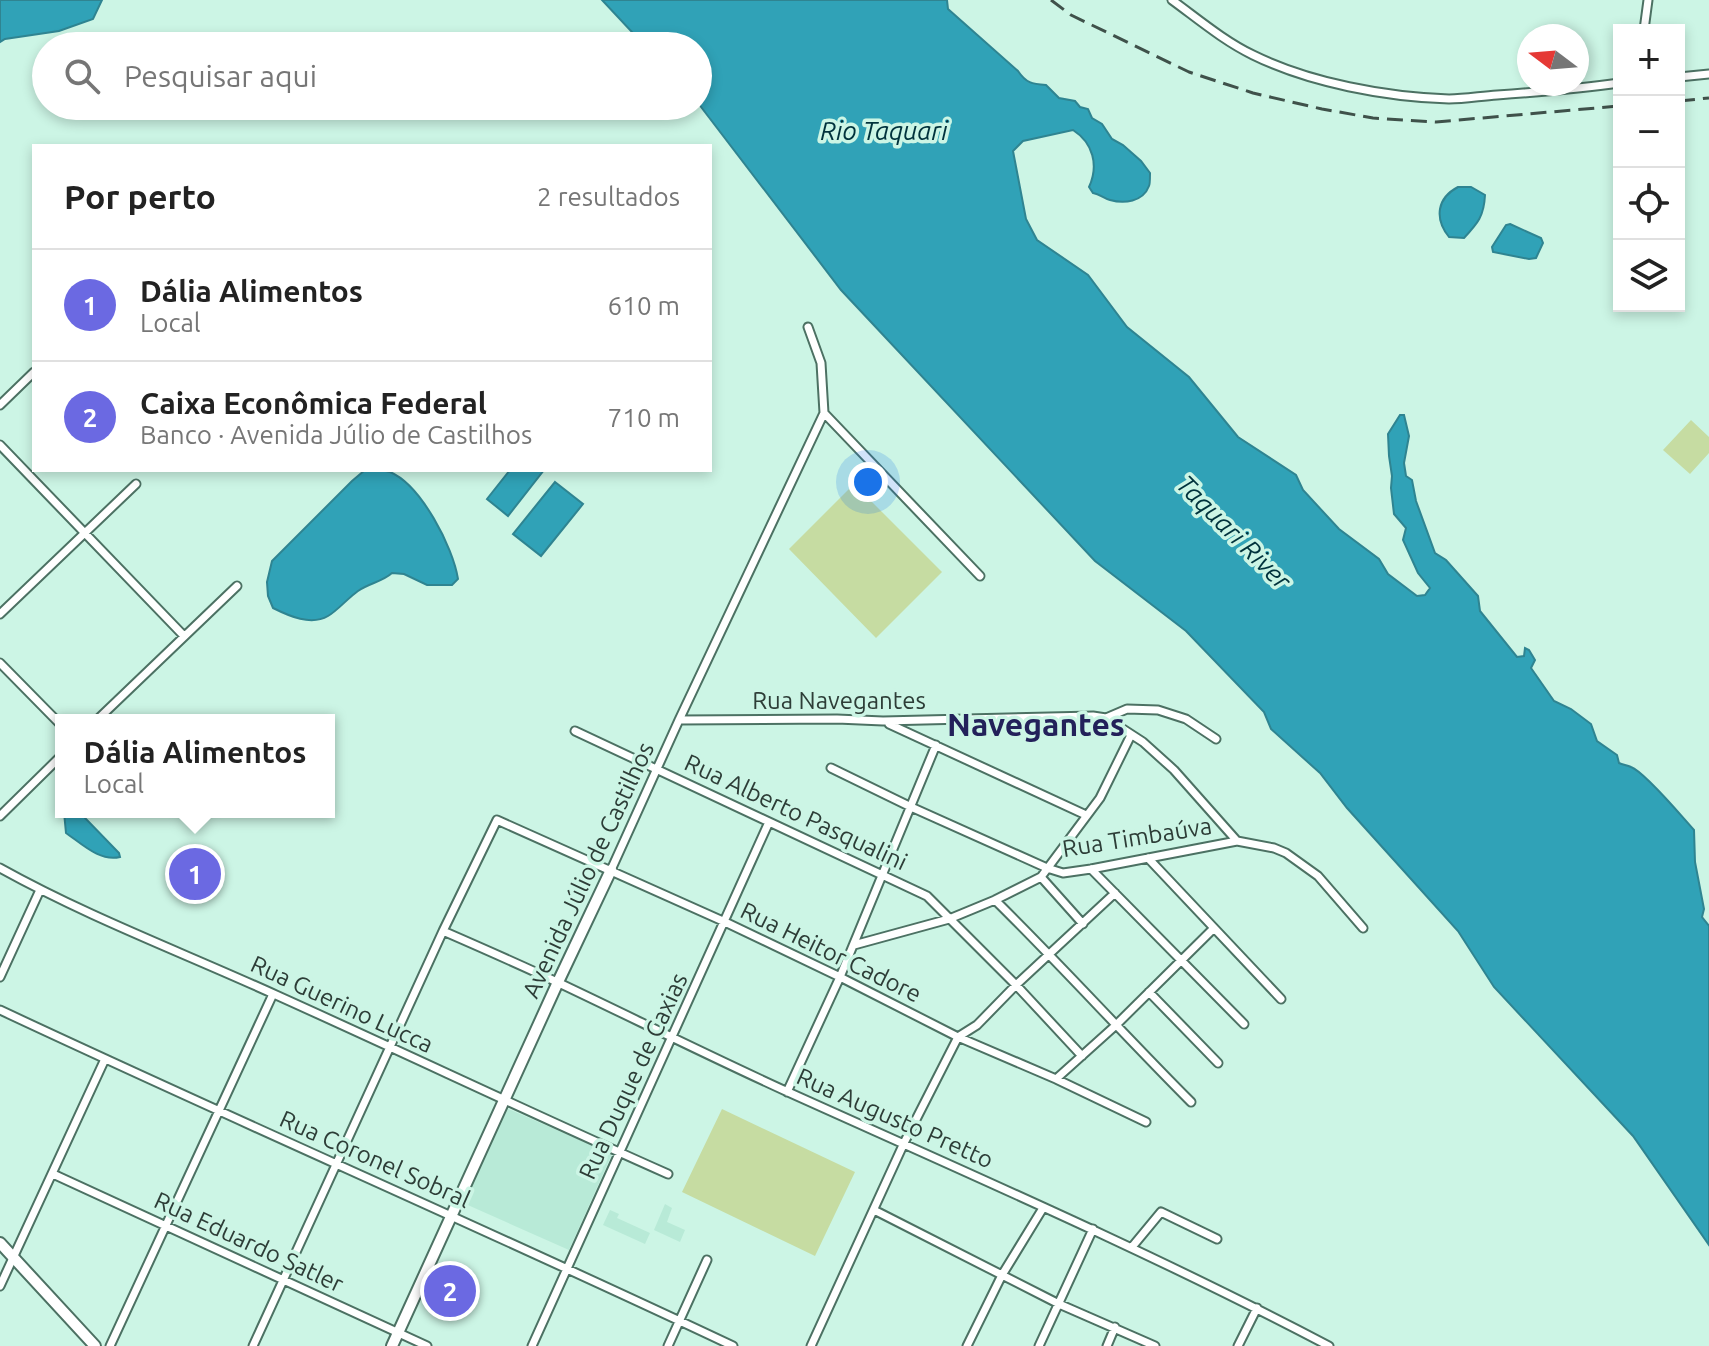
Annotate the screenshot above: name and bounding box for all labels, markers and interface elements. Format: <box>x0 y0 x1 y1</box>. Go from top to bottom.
north arrow <box>1517 24 1589 96</box>
map controls <box>1613 24 1685 312</box>
button: + <box>1613 24 1685 96</box>
search box <box>32 32 712 120</box>
icon: search <box>60 54 104 98</box>
text: Pesquisar aqui <box>124 59 317 93</box>
button: − <box>1613 96 1685 168</box>
water label: Rio Taquari <box>820 116 949 145</box>
button: locate <box>1613 168 1685 240</box>
text: Por perto <box>64 177 216 215</box>
text: 2 resultados <box>537 182 680 211</box>
button: layers <box>1613 240 1685 312</box>
text: Dália Alimentos <box>140 274 363 308</box>
text: 1 <box>83 291 97 320</box>
text: 610 m <box>608 291 680 320</box>
text: Local <box>140 308 201 337</box>
text: Caixa Econômica Federal <box>140 386 487 420</box>
text: 2 <box>83 403 97 432</box>
text: 710 m <box>608 403 680 432</box>
text: Banco · Avenida Júlio de Castilhos <box>140 420 532 449</box>
your location <box>848 462 888 502</box>
water label: Taquari River <box>1171 469 1298 596</box>
street label: Rua Navegantes <box>752 687 926 714</box>
district label: Navegantes <box>947 706 1125 742</box>
popup <box>55 714 335 818</box>
text: Dália Alimentos <box>84 735 306 769</box>
street label: Avenida Júlio de Castilhos <box>517 738 659 1002</box>
street label: Rua Alberto Pasqualini <box>680 749 912 875</box>
text: Local <box>84 769 144 798</box>
street label: Rua Timbaúva <box>1060 812 1214 862</box>
pin: 1 <box>169 844 221 904</box>
street label: Rua Heitor Cadore <box>736 897 926 1007</box>
street label: Rua Guerino Lucca <box>247 950 437 1058</box>
street label: Rua Duque de Caxias <box>573 969 693 1183</box>
street label: Rua Augusto Pretto <box>793 1063 997 1173</box>
street label: Rua Coronel Sobral <box>276 1105 474 1213</box>
street label: Rua Eduardo Satler <box>150 1186 348 1298</box>
pin: 2 <box>424 1261 476 1321</box>

